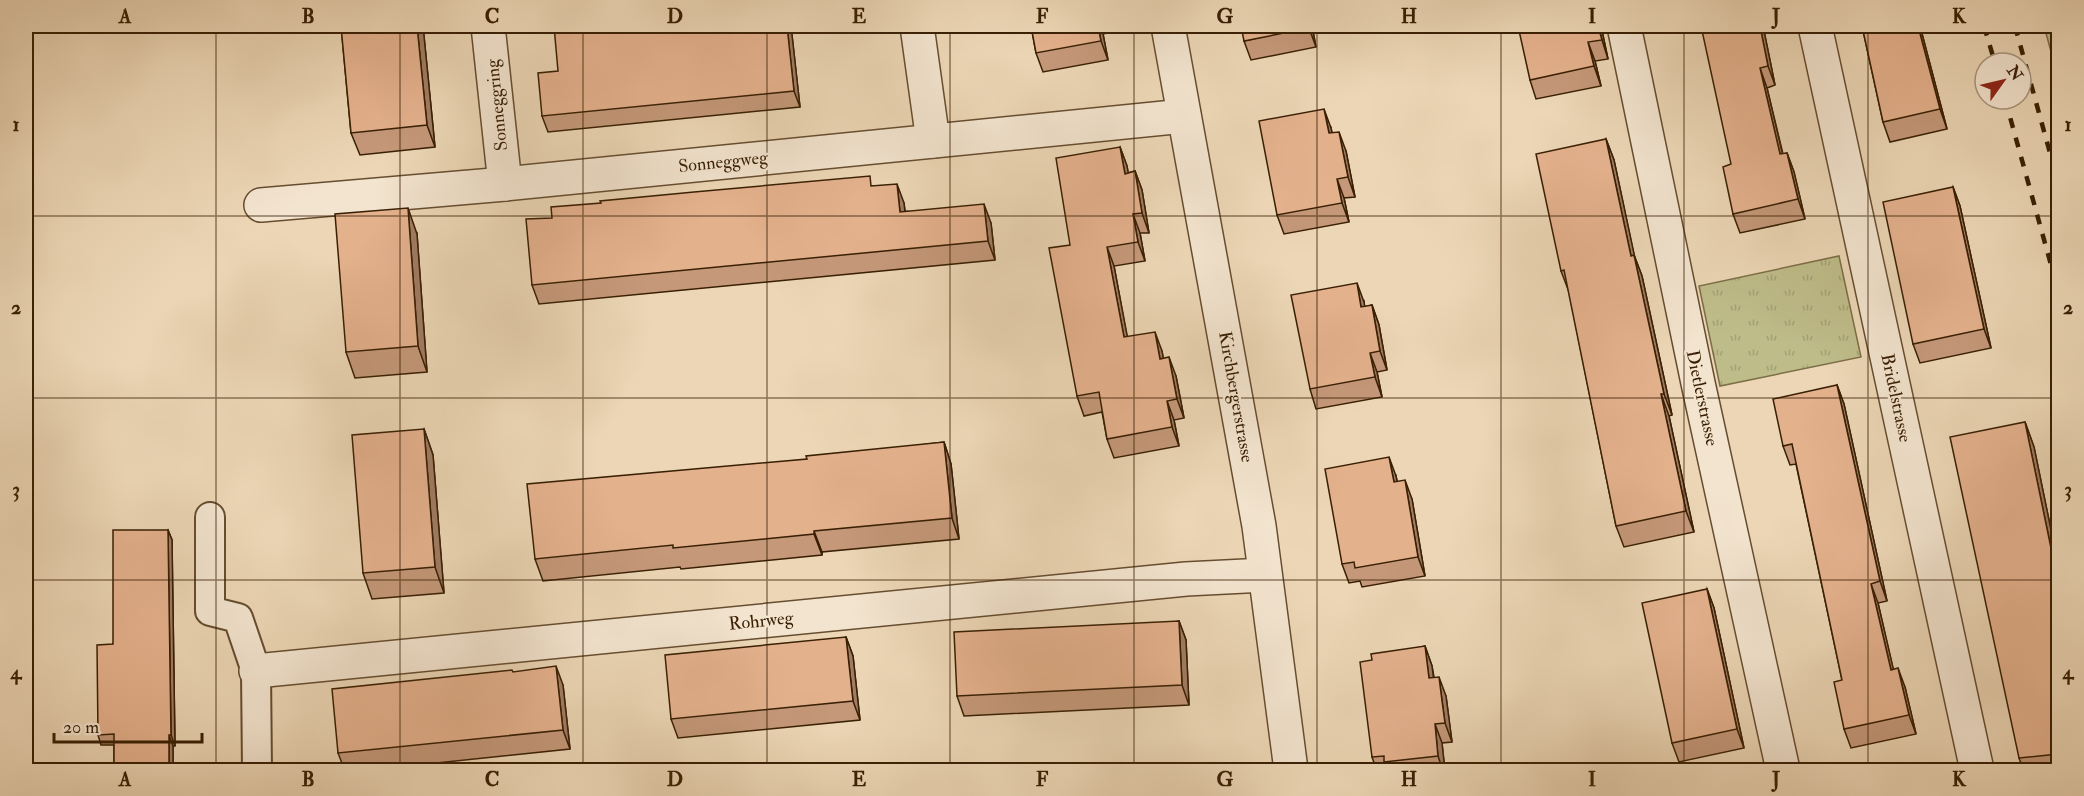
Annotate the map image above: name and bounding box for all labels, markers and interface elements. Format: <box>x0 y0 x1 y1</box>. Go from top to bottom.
text: A <box>118 4 132 29</box>
text: B <box>301 4 315 29</box>
text: C <box>485 4 499 29</box>
text: D <box>667 4 683 29</box>
text: E <box>852 4 867 29</box>
text: F <box>1036 4 1049 29</box>
text: G <box>1217 4 1234 29</box>
text: H <box>1401 4 1417 29</box>
text: I <box>1588 4 1596 29</box>
text: J <box>1771 4 1780 29</box>
text: K <box>1952 4 1967 29</box>
north arrow <box>1973 51 2033 111</box>
street label: Sonneggring <box>481 57 513 152</box>
text: N <box>2002 61 2027 85</box>
text: 1 <box>12 112 20 137</box>
text: 1 <box>2064 112 2072 137</box>
street label: Sonneggweg <box>677 146 770 178</box>
text: 2 <box>11 295 21 320</box>
text: 2 <box>2063 295 2073 320</box>
street label: Kirchbergerstrasse <box>1213 330 1259 465</box>
street label: Dietlerstrasse <box>1681 348 1723 449</box>
street label: Bridelstrasse <box>1875 352 1917 445</box>
text: 3 <box>12 477 20 502</box>
text: 3 <box>2064 477 2072 502</box>
street label: Rohrweg <box>728 606 796 636</box>
text: 4 <box>10 660 23 685</box>
text: 4 <box>2062 660 2075 685</box>
scale bar <box>54 706 202 744</box>
text: 20 m <box>63 716 99 739</box>
text: A <box>118 767 132 792</box>
text: B <box>301 767 315 792</box>
text: C <box>485 767 499 792</box>
text: D <box>667 767 683 792</box>
text: E <box>852 767 867 792</box>
text: F <box>1036 767 1049 792</box>
text: G <box>1217 767 1234 792</box>
text: H <box>1401 767 1417 792</box>
text: I <box>1588 767 1596 792</box>
text: J <box>1771 767 1780 792</box>
text: K <box>1952 767 1967 792</box>

